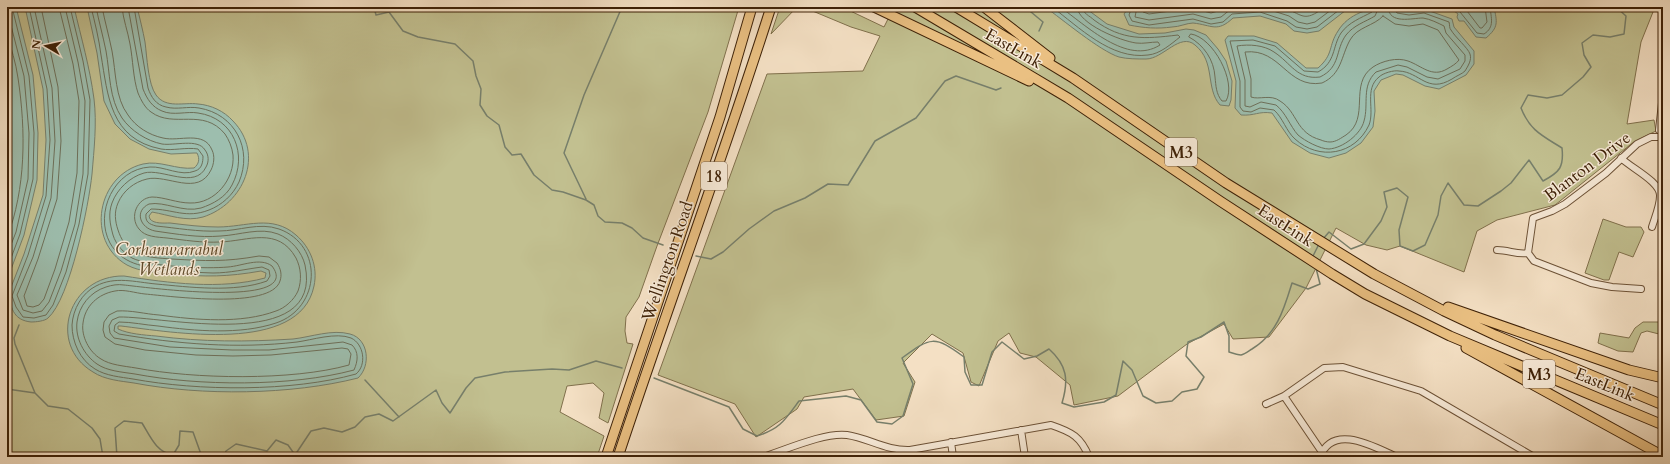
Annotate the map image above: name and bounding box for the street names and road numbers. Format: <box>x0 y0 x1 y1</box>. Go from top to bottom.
street label: EastLink <box>981 23 1047 75</box>
street label: Blanton Drive <box>1539 126 1635 207</box>
road number: M3 <box>1165 138 1197 166</box>
road number: 18 <box>701 162 727 190</box>
street label: Wellington Road <box>636 198 699 325</box>
street label: EastLink <box>1253 199 1319 253</box>
road number: M3 <box>1523 360 1555 388</box>
street label: EastLink <box>1571 362 1639 407</box>

